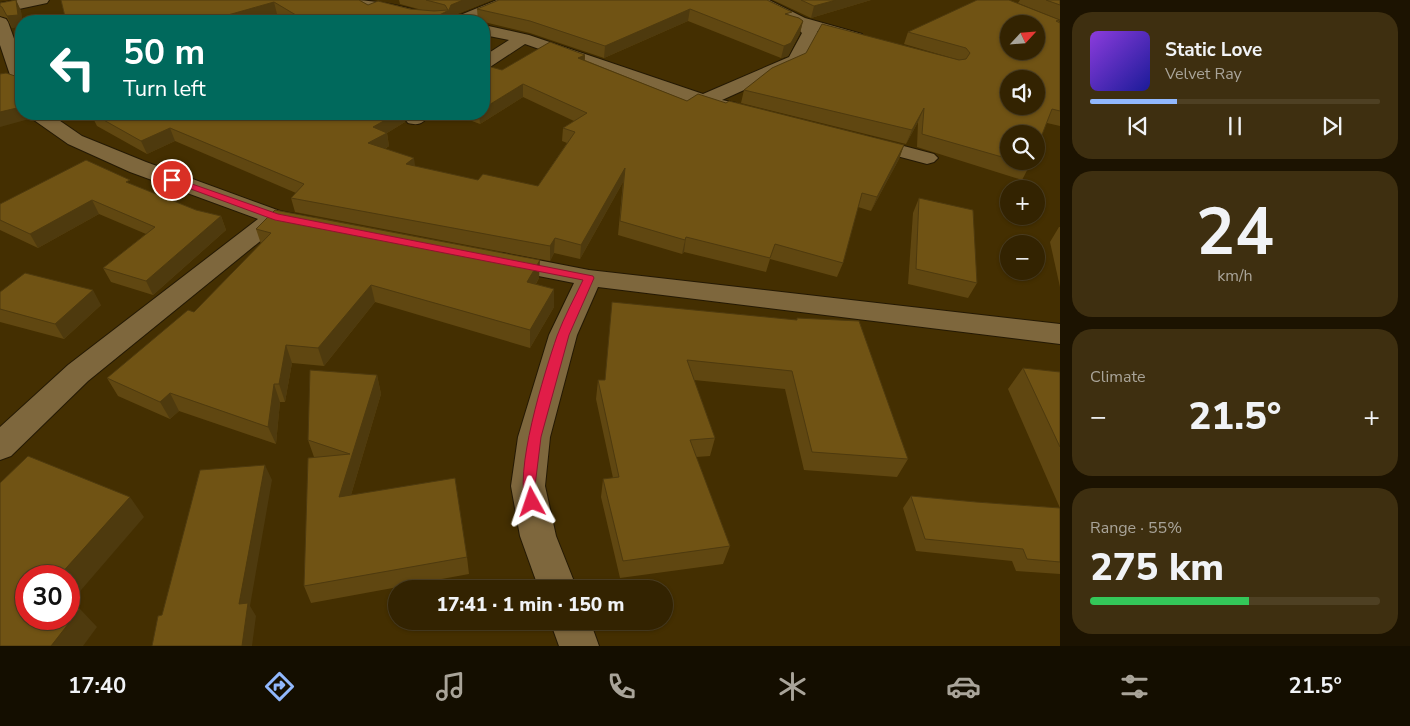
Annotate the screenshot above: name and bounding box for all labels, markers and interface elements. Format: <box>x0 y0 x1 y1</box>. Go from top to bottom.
north arrow <box>1000 15 1045 60</box>
map controls <box>1000 15 1045 280</box>
text: 50 m <box>123 29 205 76</box>
icon: left <box>40 35 105 100</box>
text: Static Love <box>1165 37 1262 63</box>
text: Velvet Ray <box>1165 63 1242 85</box>
button: sound <box>1000 70 1045 115</box>
text: Turn left <box>123 74 206 104</box>
icon: previous <box>1124 112 1152 140</box>
icon: pause <box>1221 112 1249 140</box>
icon: next <box>1318 112 1346 140</box>
button: search <box>1000 125 1045 170</box>
pin <box>151 159 193 201</box>
icon: arrive <box>158 166 186 194</box>
button: + <box>1000 180 1045 225</box>
text: 24 <box>1196 188 1274 277</box>
button: − <box>1000 235 1045 280</box>
text: km/h <box>1217 265 1253 287</box>
text: Climate <box>1090 366 1145 388</box>
text: 21.5° <box>1189 391 1281 442</box>
text: − <box>1090 398 1107 436</box>
text: + <box>1363 398 1380 436</box>
position arrow <box>505 475 557 527</box>
text: Range · 55% <box>1090 517 1182 539</box>
text: 275 km <box>1090 542 1224 593</box>
speed limit sign: 30 <box>15 565 80 630</box>
text: 17:41 · 1 min · 150 m <box>437 592 624 618</box>
icon: directions <box>262 669 297 704</box>
icon: music <box>433 669 468 704</box>
icon: phone <box>604 669 639 704</box>
icon: climate <box>775 669 810 704</box>
icon: car <box>946 669 981 704</box>
icon: filters <box>1117 669 1152 704</box>
text: 17:40 <box>68 671 126 701</box>
text: 21.5° <box>1289 671 1342 701</box>

